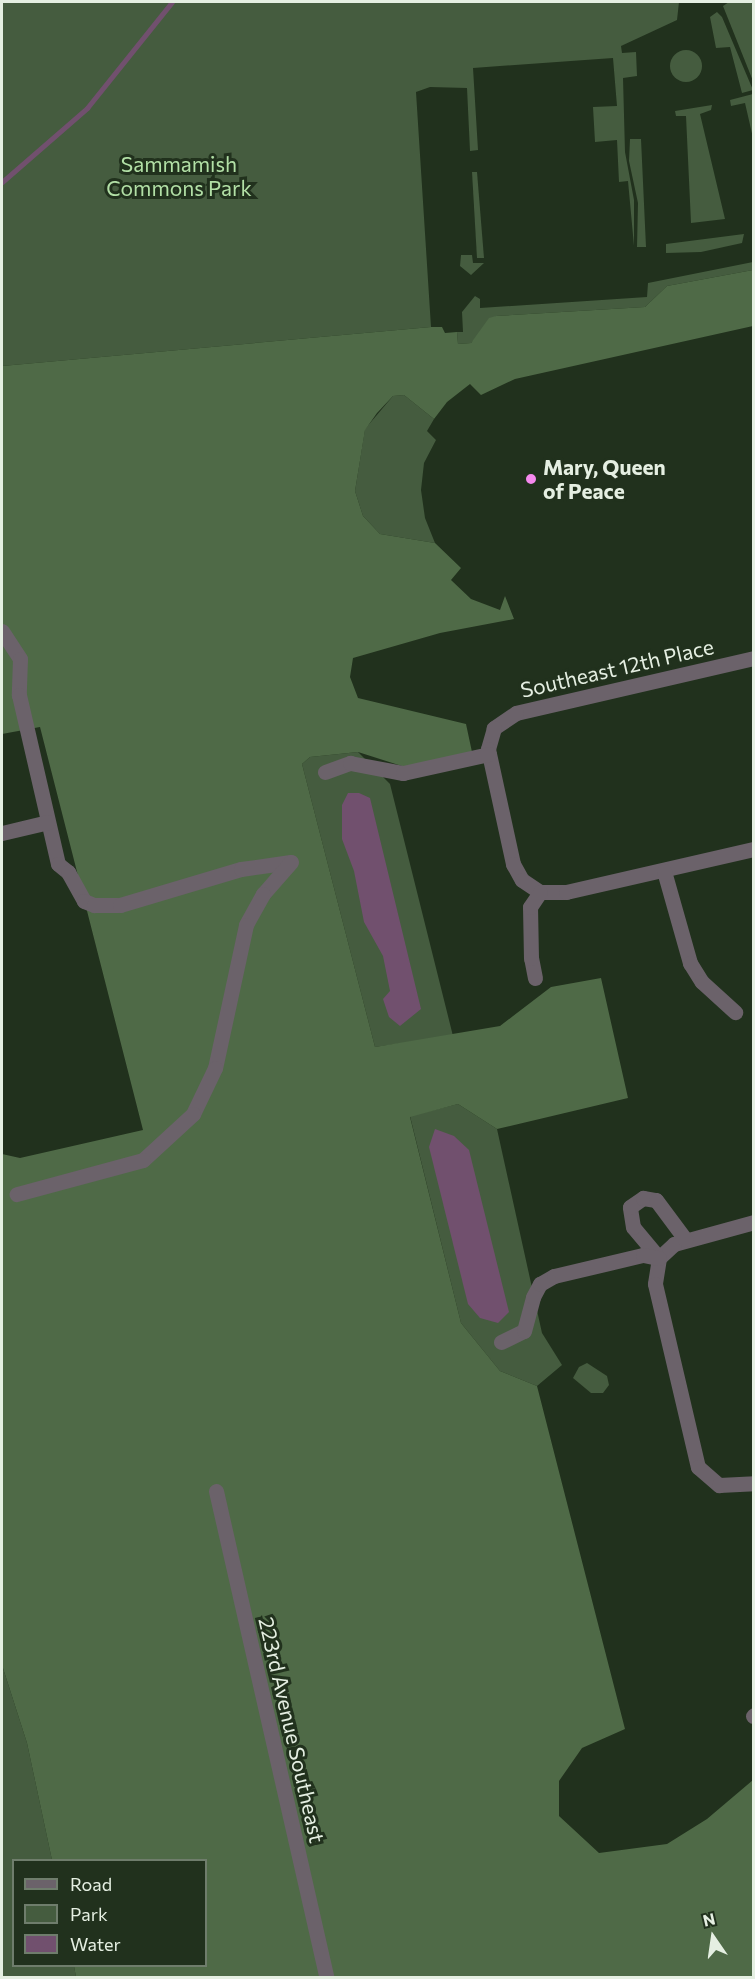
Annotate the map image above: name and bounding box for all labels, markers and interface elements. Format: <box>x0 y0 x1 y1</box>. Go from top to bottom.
park label: Sammamish Commons Park <box>106 151 252 201</box>
place label: Mary, Queen of Peace <box>543 454 666 504</box>
marker: Mary, Queen of Peace <box>524 472 538 486</box>
street label: Southeast 12th Place <box>518 633 716 703</box>
street label: 223rd Avenue Southeast <box>254 1615 330 1845</box>
legend <box>12 1859 207 1967</box>
text: Road <box>70 1873 112 1895</box>
text: Park <box>70 1903 108 1925</box>
north arrow <box>683 1907 743 1967</box>
text: N <box>701 1908 717 1930</box>
text: Water <box>70 1933 121 1955</box>

